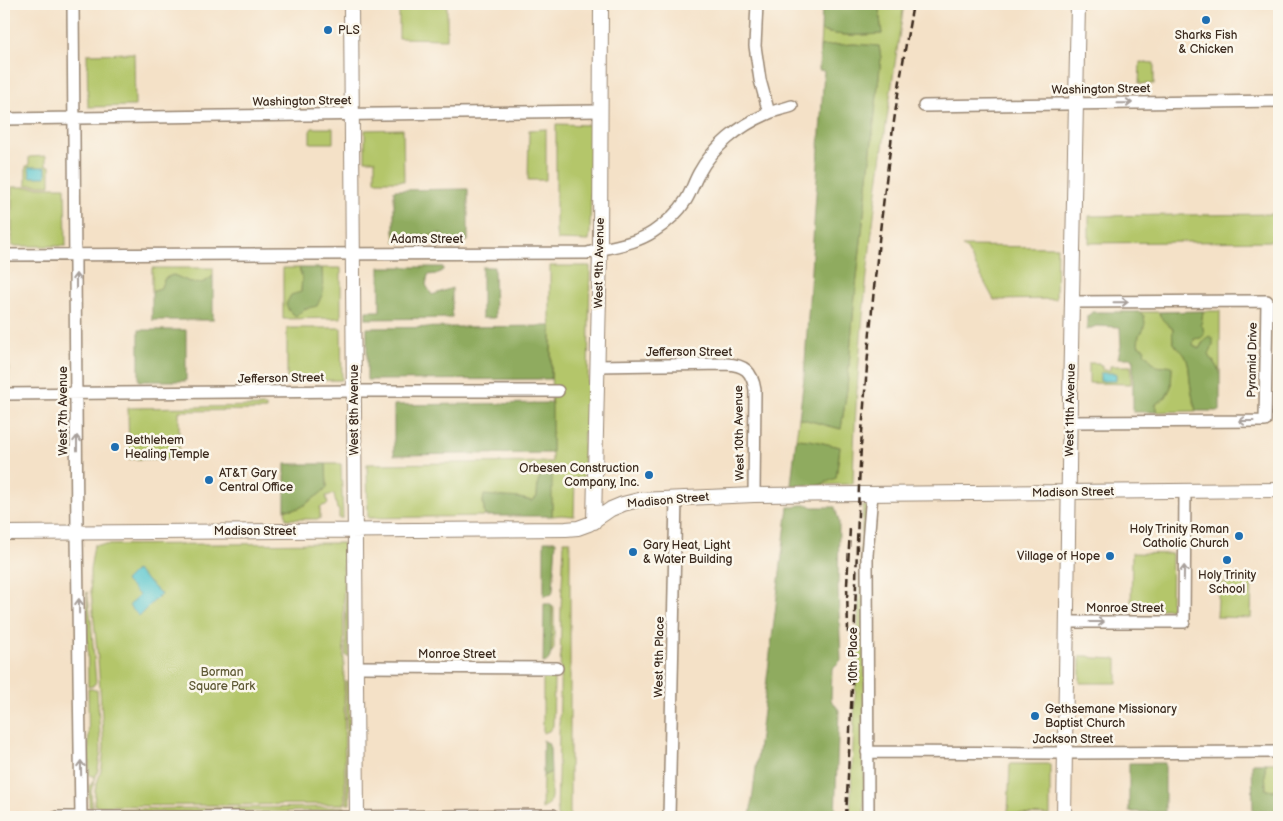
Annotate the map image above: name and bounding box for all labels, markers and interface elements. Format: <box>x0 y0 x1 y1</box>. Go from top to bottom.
marker: Sharks Fish & Chicken <box>1200 14 1212 26</box>
place label: PLS <box>338 23 360 38</box>
marker: PLS <box>322 24 334 36</box>
place label: Sharks Fish & Chicken <box>1175 28 1238 57</box>
street label: Washington Street <box>1051 81 1151 98</box>
street label: Washington Street <box>252 93 352 110</box>
one-way arrow <box>1116 98 1133 108</box>
street label: West 9th Avenue <box>591 217 608 309</box>
street label: Adams Street <box>391 232 464 247</box>
one-way arrow <box>71 273 80 289</box>
one-way arrow <box>1112 297 1129 307</box>
street label: Pyramid Drive <box>1244 322 1261 398</box>
street label: Jefferson Street <box>646 345 732 360</box>
street label: West 11th Avenue <box>1062 363 1079 457</box>
street label: West 8th Avenue <box>347 364 362 456</box>
street label: West 7th Avenue <box>56 366 71 456</box>
street label: Jefferson Street <box>238 370 325 387</box>
street label: West 10th Avenue <box>731 385 748 481</box>
one-way arrow <box>1238 416 1254 426</box>
place label: Bethlehem Healing Temple <box>125 433 209 462</box>
one-way arrow <box>72 436 82 452</box>
marker: Bethlehem Healing Temple <box>109 441 121 453</box>
place label: Orbesen Construction Company, Inc. <box>519 461 639 490</box>
place label: AT&T Gary Central Office <box>219 466 293 495</box>
marker: Orbesen Construction Company, Inc. <box>643 469 655 481</box>
marker: AT&T Gary Central Office <box>203 474 215 486</box>
street label: Madison Street <box>1032 484 1115 501</box>
street label: Madison Street <box>626 489 710 512</box>
place label: Holy Trinity Roman Catholic Church <box>1129 522 1229 551</box>
street label: Madison Street <box>214 524 296 539</box>
marker: Holy Trinity Roman Catholic Church <box>1233 530 1245 542</box>
place label: Gary Heat, Light & Water Building <box>643 538 733 567</box>
marker: Gary Heat, Light & Water Building <box>627 546 639 558</box>
place label: Village of Hope <box>1017 549 1100 564</box>
marker: Village of Hope <box>1104 550 1116 562</box>
marker: Holy Trinity School <box>1221 554 1233 566</box>
one-way arrow <box>1179 565 1189 582</box>
place label: Holy Trinity School <box>1198 568 1257 597</box>
one-way arrow <box>74 598 84 614</box>
street label: Monroe Street <box>1086 601 1164 616</box>
street label: West 9th Place <box>651 616 668 698</box>
one-way arrow <box>1088 617 1105 627</box>
street label: 10th Place <box>846 627 861 683</box>
street label: Monroe Street <box>418 647 496 662</box>
park label: Borman Square Park <box>189 665 255 694</box>
place label: Gethsemane Missionary Baptist Church <box>1045 702 1177 731</box>
marker: Gethsemane Missionary Baptist Church <box>1029 710 1041 722</box>
street label: Jackson Street <box>1033 732 1114 747</box>
one-way arrow <box>76 760 86 776</box>

